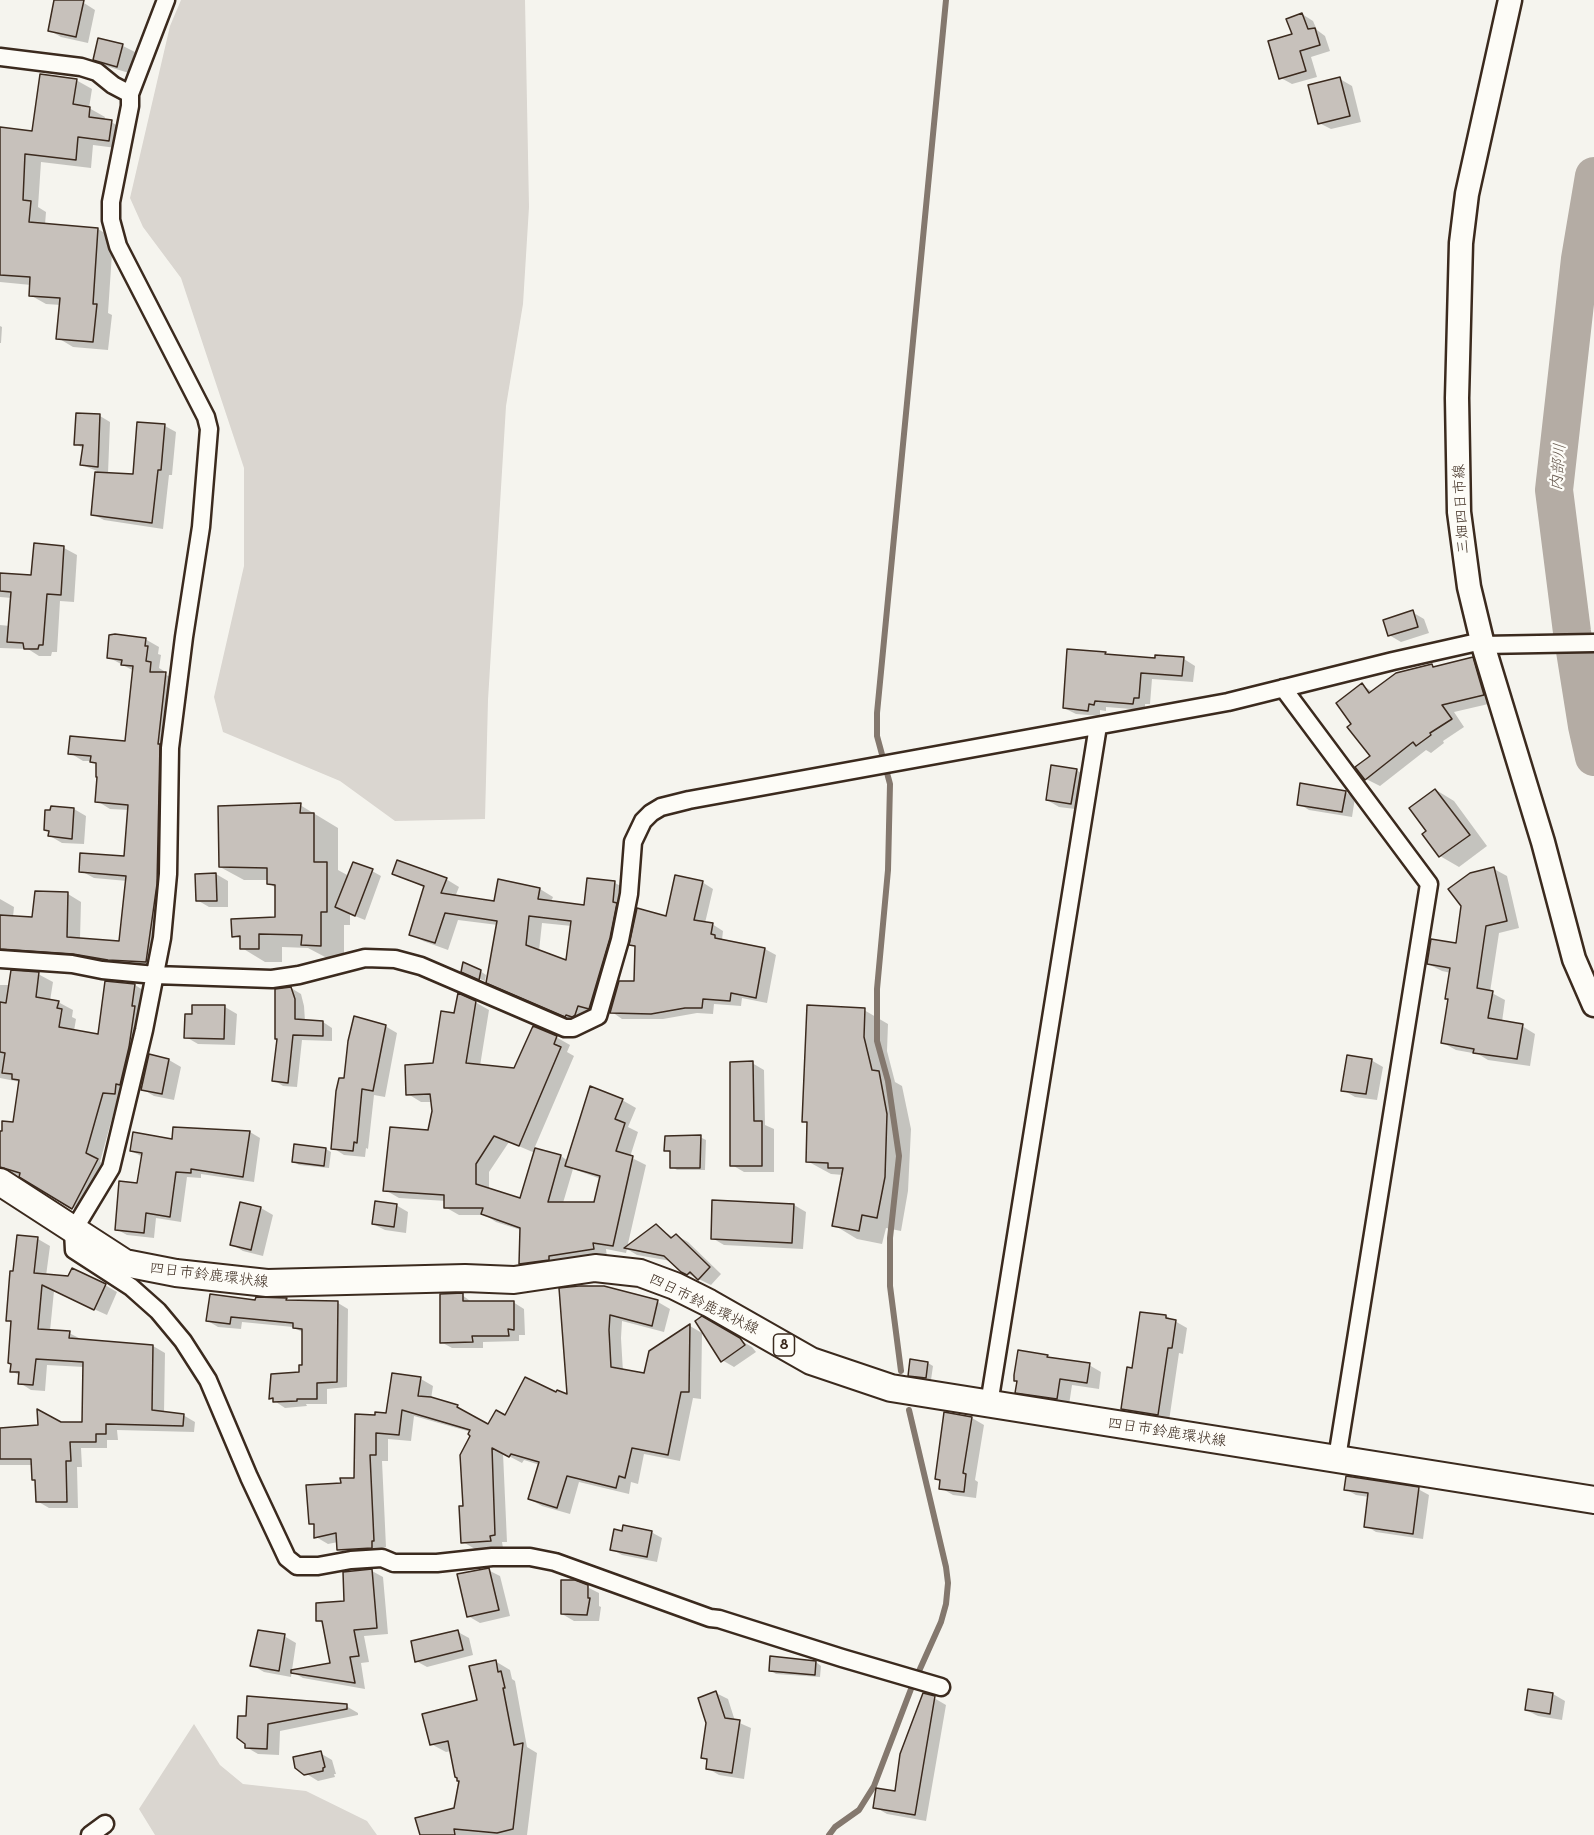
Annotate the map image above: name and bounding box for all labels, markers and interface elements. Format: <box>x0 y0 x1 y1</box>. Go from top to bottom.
water label: 内部川 <box>1546 442 1570 492</box>
street label: 三畑四日市線 <box>1450 464 1472 554</box>
street label: 四日市鈴鹿環状線 <box>148 1259 270 1291</box>
street label: 四日市鈴鹿環状線 <box>646 1270 762 1338</box>
road number: 8 <box>774 1334 794 1356</box>
street label: 四日市鈴鹿環状線 <box>1106 1414 1228 1450</box>

